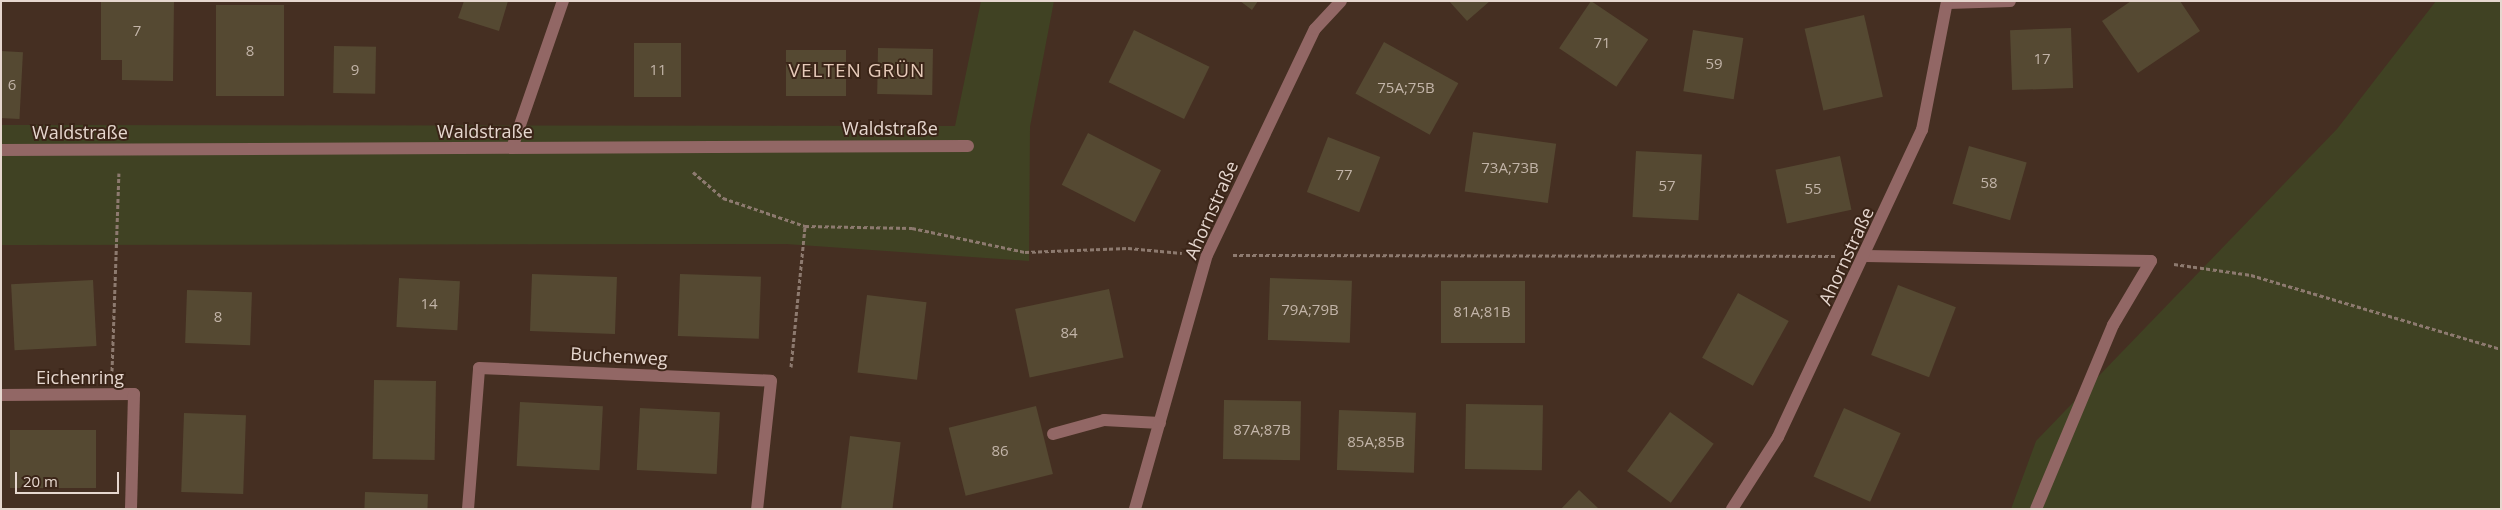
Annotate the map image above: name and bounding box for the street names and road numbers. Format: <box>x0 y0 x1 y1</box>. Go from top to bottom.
street label: Waldstraße <box>842 117 938 139</box>
street label: Waldstraße <box>437 120 533 142</box>
street label: Waldstraße <box>32 121 128 143</box>
street label: Ahornstraße <box>1180 158 1242 262</box>
street label: Ahornstraße <box>1814 204 1878 308</box>
street label: Buchenweg <box>570 343 668 369</box>
street label: Eichenring <box>36 366 124 388</box>

